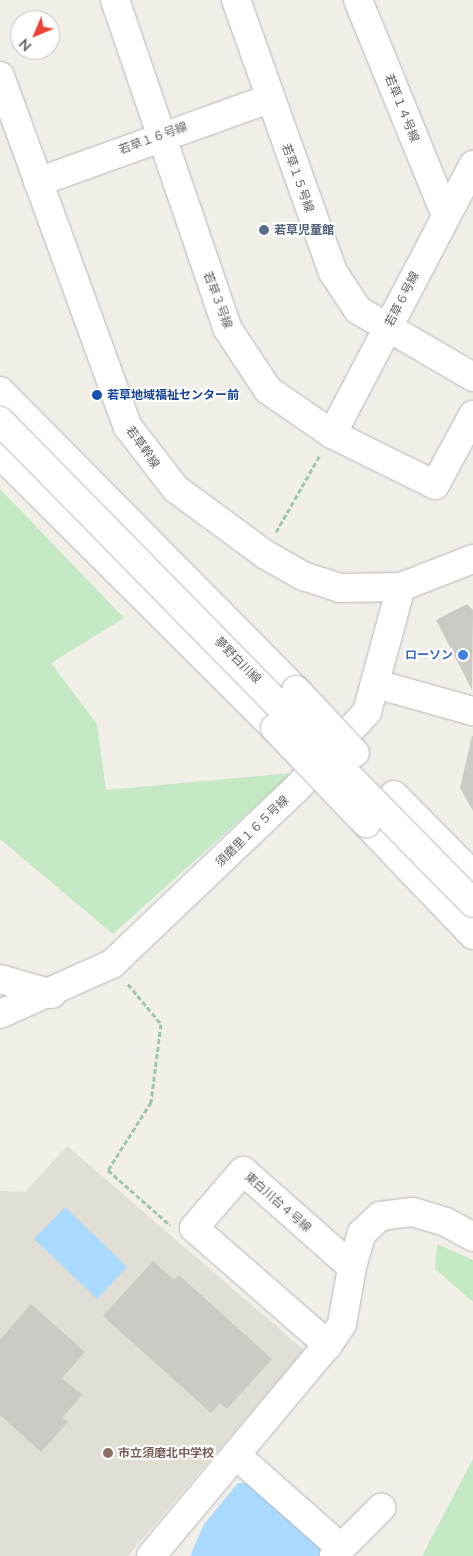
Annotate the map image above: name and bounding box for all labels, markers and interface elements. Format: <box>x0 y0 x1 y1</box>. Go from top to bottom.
north arrow <box>10 10 60 60</box>
text: N <box>15 35 35 55</box>
street label: 若草１４号線 <box>382 72 422 144</box>
street label: 若草１６号線 <box>117 119 189 157</box>
street label: 若草１５号線 <box>279 142 317 214</box>
place label: 若草児童館 <box>274 223 334 237</box>
marker: 若草児童館 <box>258 224 270 236</box>
street label: 若草３号線 <box>201 269 235 331</box>
street label: 若草６号線 <box>382 269 422 329</box>
place label: 若草地域福祉センター前 <box>107 388 239 402</box>
marker: 若草地域福祉センター前 <box>91 389 103 401</box>
street label: 若草幹線 <box>123 423 163 471</box>
street label: 夢野白川線 <box>212 634 264 686</box>
place label: ローソン <box>405 648 453 662</box>
marker: ローソン <box>457 649 469 661</box>
street label: 須磨里１６５号線 <box>212 792 292 870</box>
street label: 東白川台４号線 <box>242 1169 314 1235</box>
place label: 市立須磨北中学校 <box>118 1446 214 1460</box>
marker: 市立須磨北中学校 <box>102 1447 114 1459</box>

